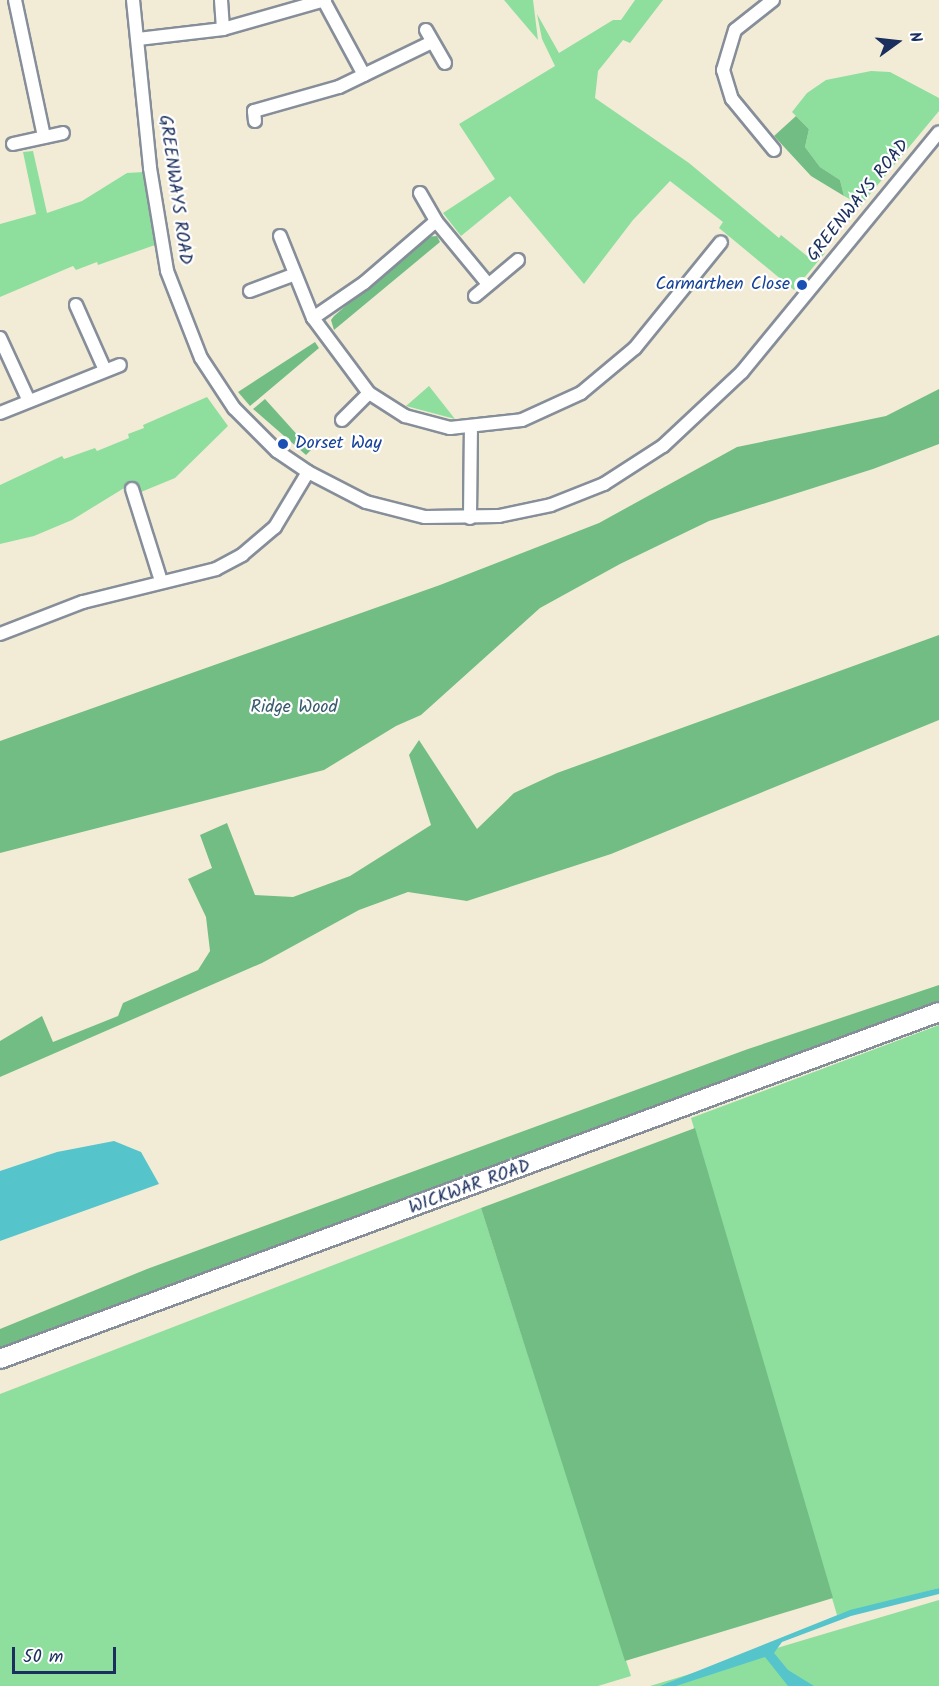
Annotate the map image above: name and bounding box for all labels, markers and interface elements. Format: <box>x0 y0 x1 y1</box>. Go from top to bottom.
north arrow <box>867 12 927 72</box>
text: N <box>901 29 928 45</box>
street label: GREENWAYS ROAD <box>153 114 195 266</box>
street label: GREENWAYS ROAD <box>803 136 915 266</box>
place label: Carmarthen Close <box>655 274 790 296</box>
marker: Carmarthen Close <box>795 278 809 292</box>
place label: Dorset Way <box>295 433 382 455</box>
marker: Dorset Way <box>276 437 290 451</box>
park label: Ridge Wood <box>250 697 338 719</box>
street label: WICKWAR ROAD <box>406 1156 534 1220</box>
scale bar <box>15 1635 118 1673</box>
text: 50 m <box>23 1643 63 1672</box>

